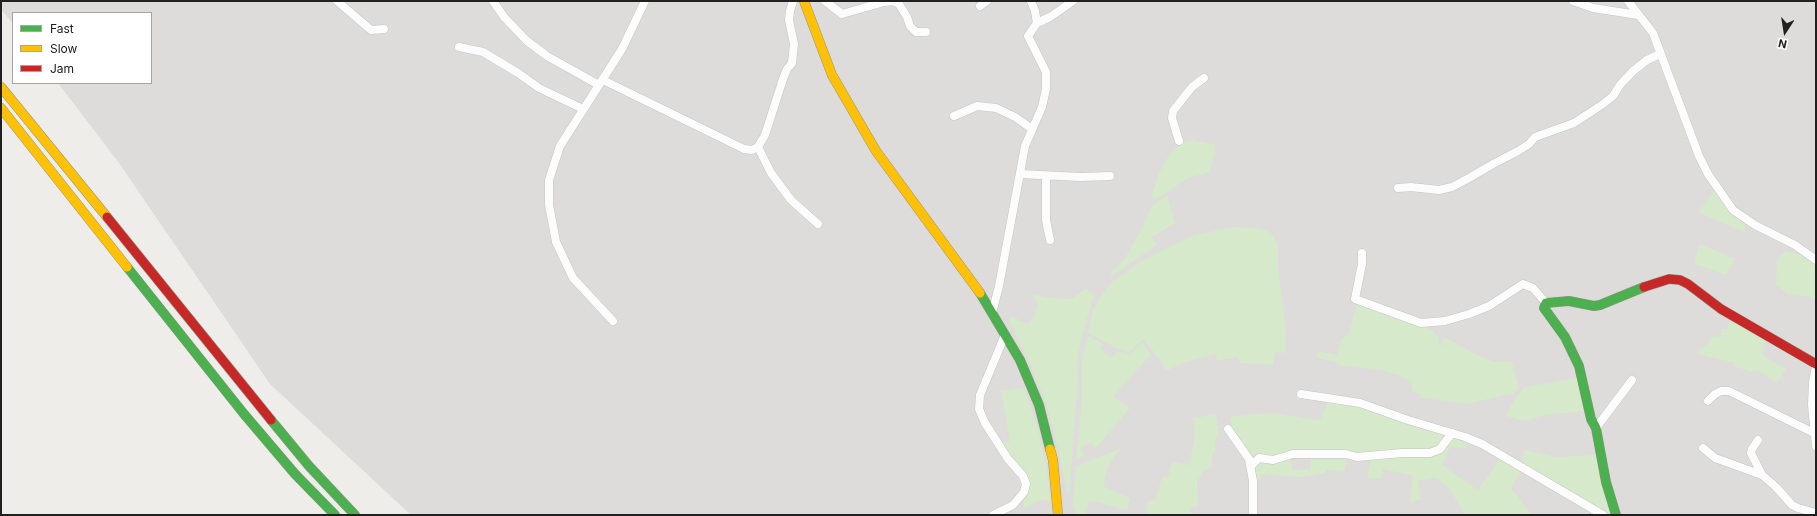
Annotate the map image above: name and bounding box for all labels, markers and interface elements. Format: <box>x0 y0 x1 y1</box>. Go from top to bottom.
legend <box>12 12 152 84</box>
north arrow <box>1765 12 1805 52</box>
text: Fast <box>50 21 74 36</box>
text: N <box>1777 36 1788 51</box>
text: Slow <box>50 41 77 56</box>
text: Jam <box>50 61 74 76</box>

